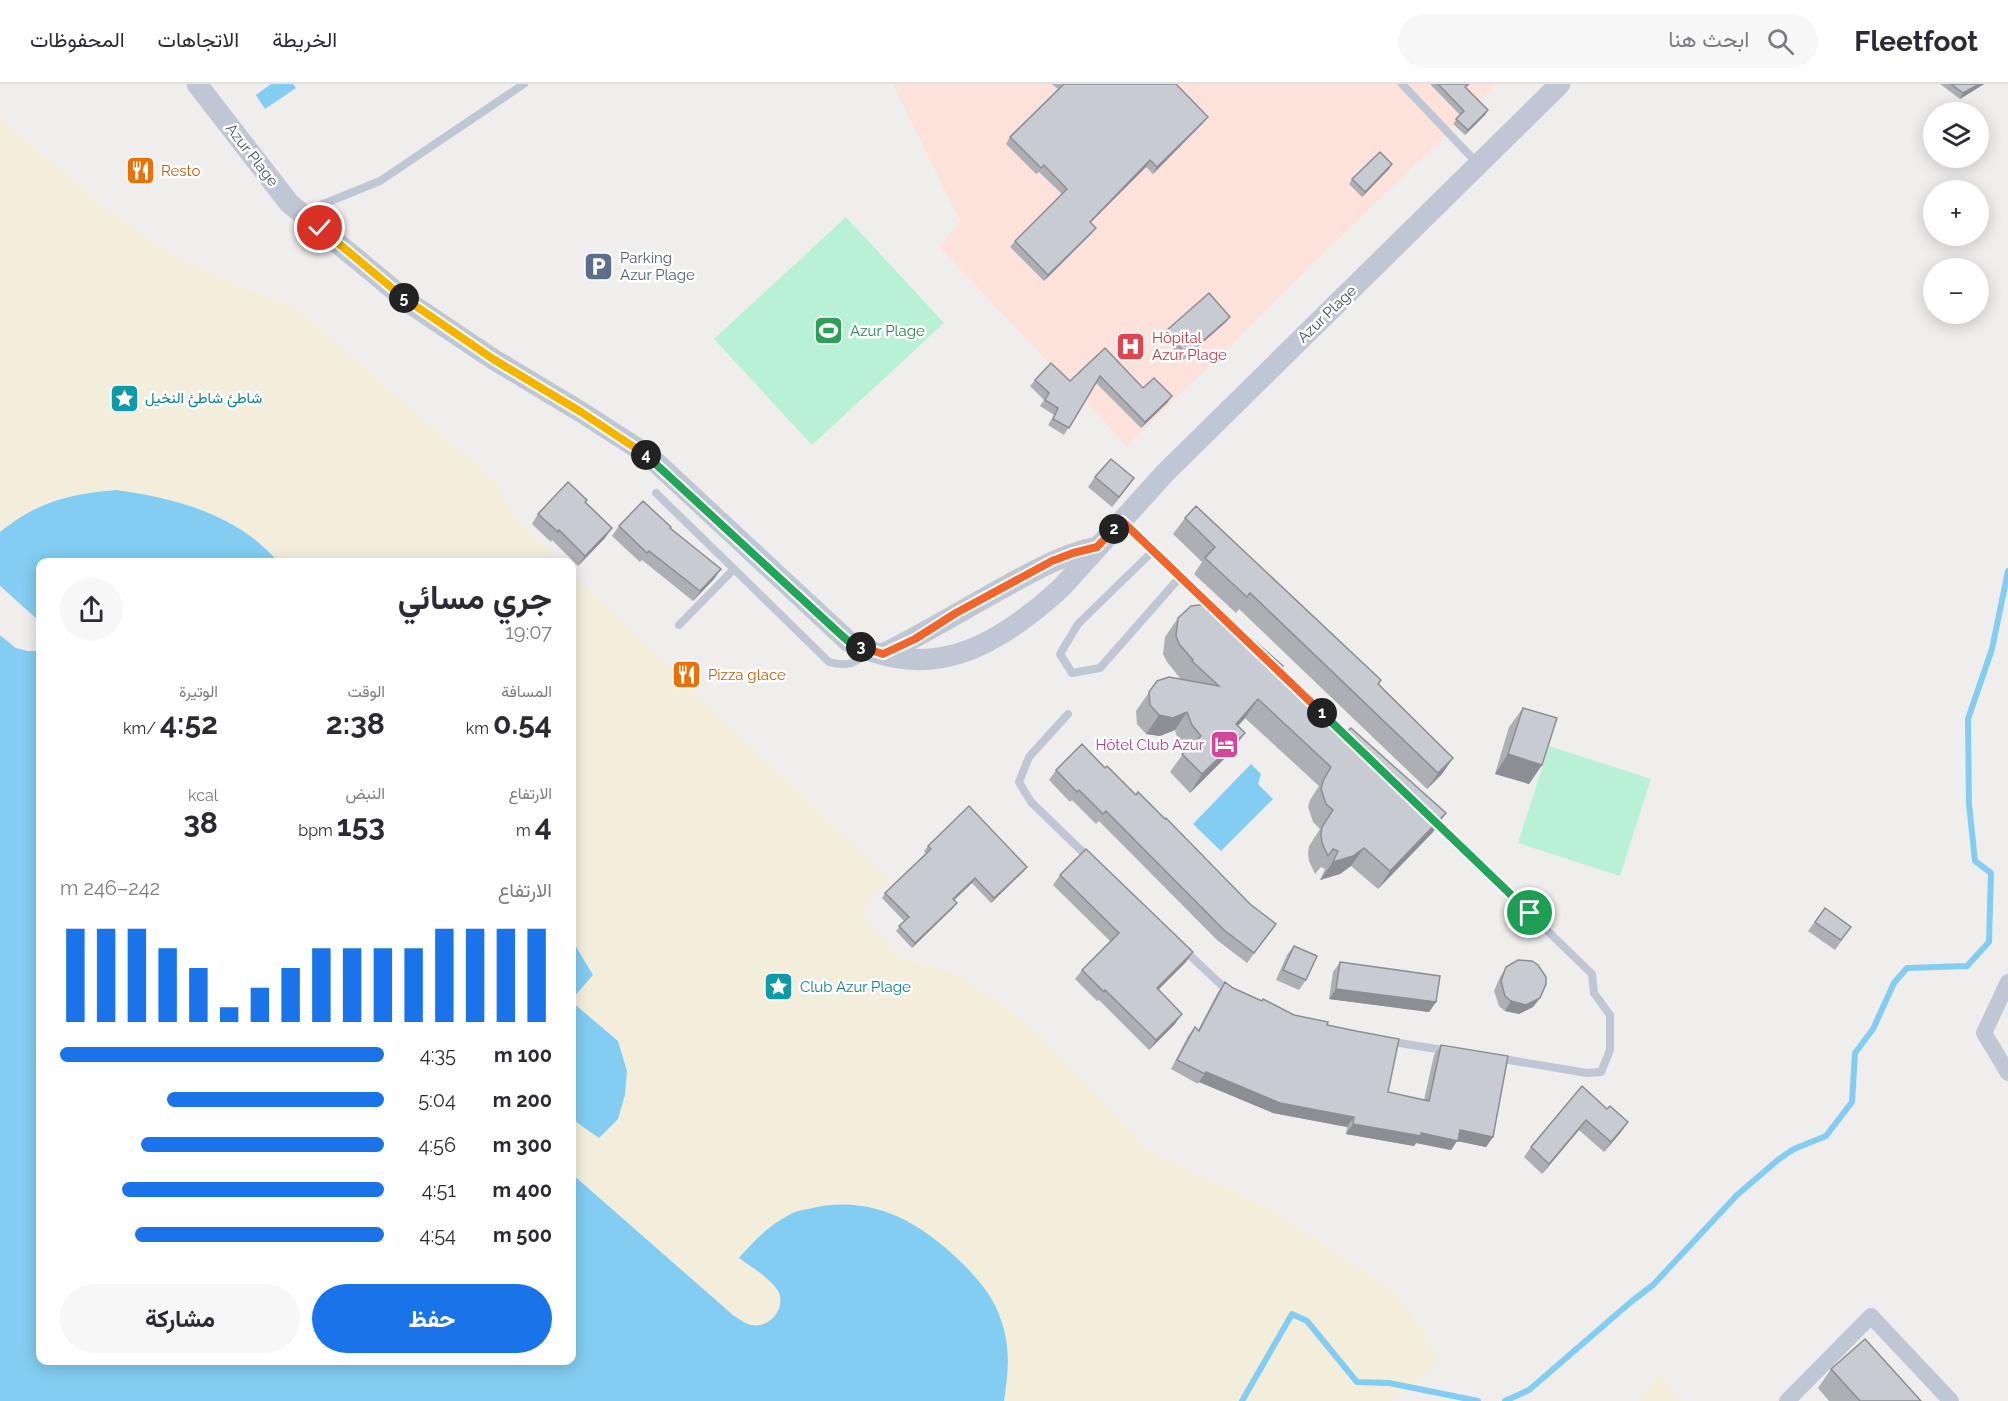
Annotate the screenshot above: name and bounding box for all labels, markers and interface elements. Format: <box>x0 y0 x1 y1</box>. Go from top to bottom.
search box <box>1398 14 1818 68</box>
icon: search <box>1764 25 1797 58</box>
text: Fleetfoot <box>1854 25 1978 58</box>
text: ابحث هنا <box>1668 26 1749 52</box>
text: المحفوظات <box>30 27 125 52</box>
text: الاتجاهات <box>158 27 239 52</box>
text: الخريطة <box>272 27 337 52</box>
map controls <box>1923 102 1989 324</box>
button: layers <box>1923 102 1989 168</box>
street label: Azur Plage <box>222 120 282 190</box>
restaurant icon: Resto <box>124 155 156 187</box>
place label: Resto <box>161 162 200 180</box>
button: + <box>1923 180 1989 246</box>
pin <box>294 202 345 253</box>
icon: check <box>303 211 336 244</box>
place label: Parking Azur Plage <box>620 249 695 284</box>
parking icon: Parking Azur Plage <box>583 251 615 283</box>
button: − <box>1923 258 1989 324</box>
street label: Azur Plage <box>1294 281 1360 346</box>
pin: 5 <box>389 283 419 313</box>
text: 5 <box>400 288 408 307</box>
sports icon: Azur Plage <box>813 315 845 347</box>
place label: Azur Plage <box>850 322 925 340</box>
place label: Hôpital Azur Plage <box>1152 329 1227 364</box>
hospital icon: Hôpital Azur Plage <box>1115 331 1147 363</box>
place icon: شاطئ شاطئ النخيل <box>108 382 140 414</box>
place label: شاطئ شاطئ النخيل <box>145 389 262 408</box>
pin: 4 <box>631 440 661 470</box>
text: 4 <box>641 445 651 464</box>
pin: 2 <box>1099 514 1129 544</box>
text: 2 <box>1109 519 1119 538</box>
button: share <box>60 578 123 641</box>
text: جري مسائي <box>398 578 552 617</box>
text: 19:07 <box>505 620 552 644</box>
pin: 3 <box>846 632 876 662</box>
text: 3 <box>857 637 865 656</box>
restaurant icon: Pizza glace <box>671 659 703 691</box>
place label: Pizza glace <box>708 666 786 684</box>
text: الوتيرة <box>179 682 218 701</box>
text: الوقت <box>347 682 385 701</box>
text: المسافة <box>501 682 552 701</box>
pin: 1 <box>1307 698 1337 728</box>
text: 1 <box>1318 703 1326 722</box>
text: 4:52 <box>160 706 218 741</box>
text: 2:38 <box>326 706 385 741</box>
text: 0.54 <box>493 706 552 741</box>
text: /km <box>123 719 160 738</box>
text: km <box>466 719 493 738</box>
hotel icon: Hôtel Club Azur <box>1209 729 1241 761</box>
place label: Hôtel Club Azur <box>1096 736 1205 754</box>
text: النبض <box>345 784 385 803</box>
text: الارتفاع <box>509 784 552 803</box>
text: kcal <box>188 786 218 805</box>
text: 38 <box>183 805 218 840</box>
text: 153 <box>337 808 385 843</box>
text: 4 <box>535 808 552 843</box>
text: bpm <box>298 821 337 840</box>
text: m <box>516 821 535 840</box>
text: 242–246 m <box>60 876 160 900</box>
text: الارتفاع <box>498 878 552 902</box>
pin <box>1504 887 1555 938</box>
icon: arrive <box>1513 896 1546 929</box>
place icon: Club Azur Plage <box>763 971 795 1003</box>
place label: Club Azur Plage <box>800 978 911 996</box>
text: 4:35 <box>420 1043 456 1067</box>
text: 100 m <box>494 1043 552 1067</box>
text: 5:04 <box>418 1088 456 1112</box>
text: 200 m <box>493 1088 552 1112</box>
text: 4:56 <box>418 1133 456 1157</box>
text: 300 m <box>493 1133 552 1157</box>
text: 4:51 <box>422 1178 456 1202</box>
text: 400 m <box>493 1178 552 1202</box>
text: 4:54 <box>420 1223 456 1247</box>
text: 500 m <box>493 1223 552 1247</box>
button: مشاركة <box>60 1284 300 1353</box>
button: حفظ <box>312 1284 552 1353</box>

